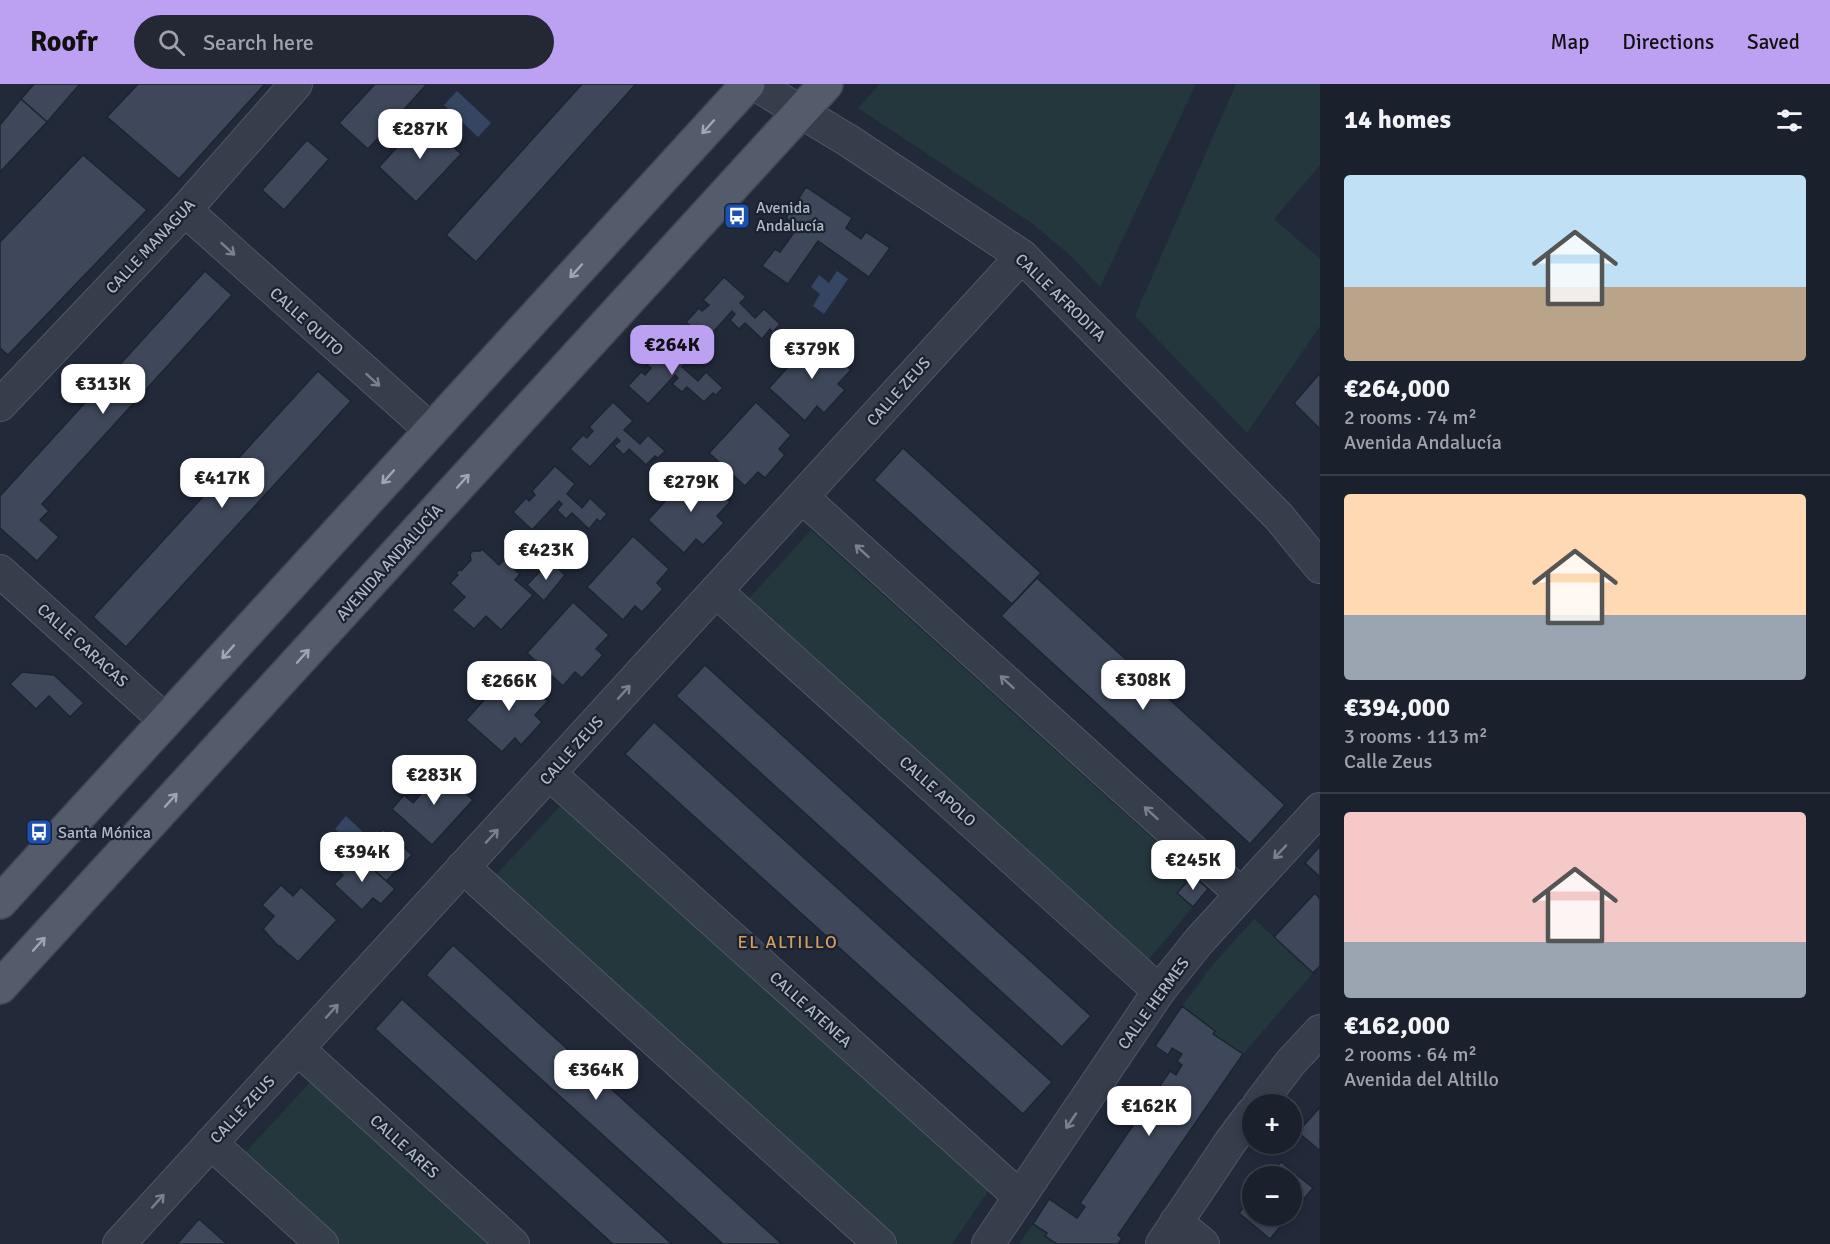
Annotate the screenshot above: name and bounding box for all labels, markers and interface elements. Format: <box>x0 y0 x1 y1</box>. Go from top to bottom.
search box <box>134 15 554 69</box>
text: Roofr <box>30 25 98 59</box>
icon: search <box>155 26 188 59</box>
text: Search here <box>203 29 314 56</box>
text: Map <box>1551 29 1589 55</box>
text: Directions <box>1622 29 1714 55</box>
text: Saved <box>1747 29 1800 55</box>
text: 14 homes <box>1344 104 1451 136</box>
icon: filters <box>1773 104 1806 137</box>
pin: €287K <box>378 109 462 160</box>
text: €287K <box>392 116 448 141</box>
one-way arrow <box>701 119 715 134</box>
street label: CALLE MANAGUA <box>102 195 200 298</box>
place label: Avenida Andalucía <box>756 198 824 236</box>
bus stop icon: Avenida Andalucía <box>722 201 752 231</box>
icon: home <box>1521 214 1629 322</box>
one-way arrow <box>220 242 235 256</box>
street label: CALLE AFRODITA <box>1011 249 1110 346</box>
one-way arrow <box>570 263 584 278</box>
street label: CALLE QUITO <box>265 283 347 360</box>
pin: €264K <box>630 325 714 376</box>
pin: €379K <box>770 329 854 380</box>
text: €264K <box>644 332 700 357</box>
text: €379K <box>784 336 840 361</box>
street label: CALLE ZEUS <box>863 353 935 430</box>
pin: €313K <box>61 364 145 415</box>
text: €313K <box>75 371 131 396</box>
one-way arrow <box>365 373 380 387</box>
text: €264,000 <box>1344 373 1450 405</box>
text: 2 rooms · 74 m² <box>1344 405 1477 430</box>
text: Avenida Andalucía <box>1344 430 1502 455</box>
pin: €417K <box>180 458 264 509</box>
pin: €279K <box>649 462 733 513</box>
text: €417K <box>194 465 250 490</box>
one-way arrow <box>381 469 395 484</box>
text: €279K <box>663 469 719 494</box>
one-way arrow <box>455 474 470 489</box>
street label: AVENIDA ANDALUCÍA <box>332 500 447 625</box>
pin: €423K <box>504 530 588 581</box>
icon: home <box>1521 533 1629 641</box>
text: €423K <box>518 537 574 562</box>
one-way arrow <box>855 544 870 558</box>
street label: CALLE CARACAS <box>33 600 132 692</box>
one-way arrow <box>222 644 236 659</box>
one-way arrow <box>295 649 310 664</box>
pin: €308K <box>1101 660 1185 711</box>
pin: €266K <box>467 661 551 712</box>
text: €308K <box>1115 667 1171 692</box>
text: €266K <box>481 668 537 693</box>
one-way arrow <box>999 675 1014 689</box>
one-way arrow <box>617 685 631 700</box>
text: €394,000 <box>1344 692 1450 724</box>
street label: CALLE ZEUS <box>536 712 608 789</box>
text: 3 rooms · 113 m² <box>1344 724 1488 749</box>
text: Calle Zeus <box>1344 749 1432 774</box>
street label: CALLE APOLO <box>895 752 980 831</box>
pin: €283K <box>392 755 476 806</box>
text: €283K <box>406 762 462 787</box>
one-way arrow <box>164 793 178 808</box>
one-way arrow <box>1144 806 1159 820</box>
bus stop icon: Santa Mónica <box>24 817 54 847</box>
place label: Santa Mónica <box>58 823 151 843</box>
one-way arrow <box>485 828 500 843</box>
pin: €394K <box>320 832 404 883</box>
text: €394K <box>334 839 390 864</box>
pin: €245K <box>1151 840 1235 891</box>
one-way arrow <box>1273 844 1287 859</box>
text: €245K <box>1165 847 1221 872</box>
icon: home <box>1521 851 1629 959</box>
district label: EL ALTILLO <box>738 931 838 953</box>
one-way arrow <box>32 937 46 952</box>
street label: CALLE HERMES <box>1114 954 1194 1053</box>
street label: CALLE ATENEA <box>765 968 856 1052</box>
one-way arrow <box>325 1003 339 1018</box>
text: €162,000 <box>1344 1010 1450 1042</box>
text: 2 rooms · 64 m² <box>1344 1042 1477 1067</box>
pin: €364K <box>554 1050 638 1101</box>
text: €364K <box>568 1057 624 1082</box>
text: Avenida del Altillo <box>1344 1067 1499 1092</box>
street label: CALLE ZEUS <box>206 1071 279 1148</box>
pin: €162K <box>1107 1086 1191 1137</box>
text: €162K <box>1121 1093 1177 1118</box>
map controls <box>1242 1094 1302 1226</box>
button: + <box>1242 1094 1302 1154</box>
street label: CALLE ARES <box>366 1111 443 1183</box>
one-way arrow <box>1065 1113 1077 1129</box>
button: − <box>1242 1166 1302 1226</box>
one-way arrow <box>151 1194 165 1209</box>

